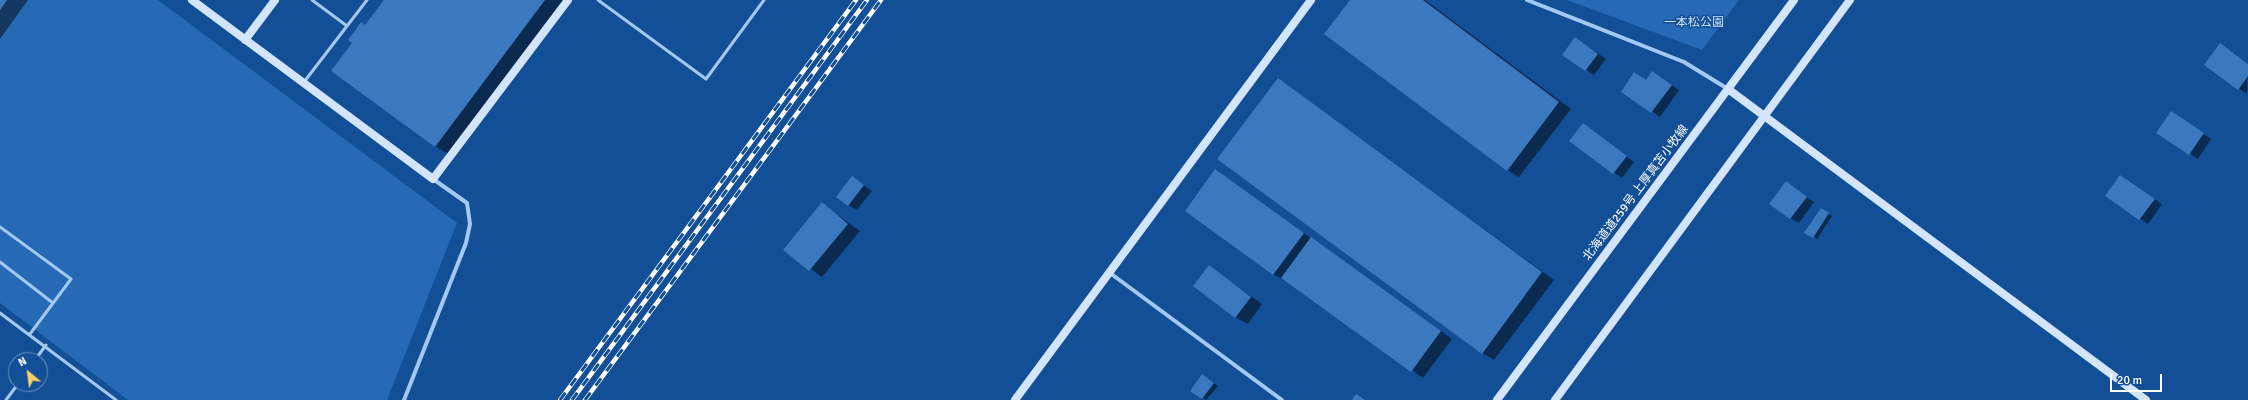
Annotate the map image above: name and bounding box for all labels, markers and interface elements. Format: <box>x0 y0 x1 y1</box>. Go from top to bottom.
park label: 一本松公園 <box>1664 16 1724 30</box>
street label: 北海道道259号 上厚真苫小牧線 <box>1580 122 1692 264</box>
north arrow <box>8 352 48 392</box>
text: N <box>16 354 29 369</box>
scale bar <box>2112 366 2164 392</box>
text: 20 m <box>2117 373 2142 388</box>

